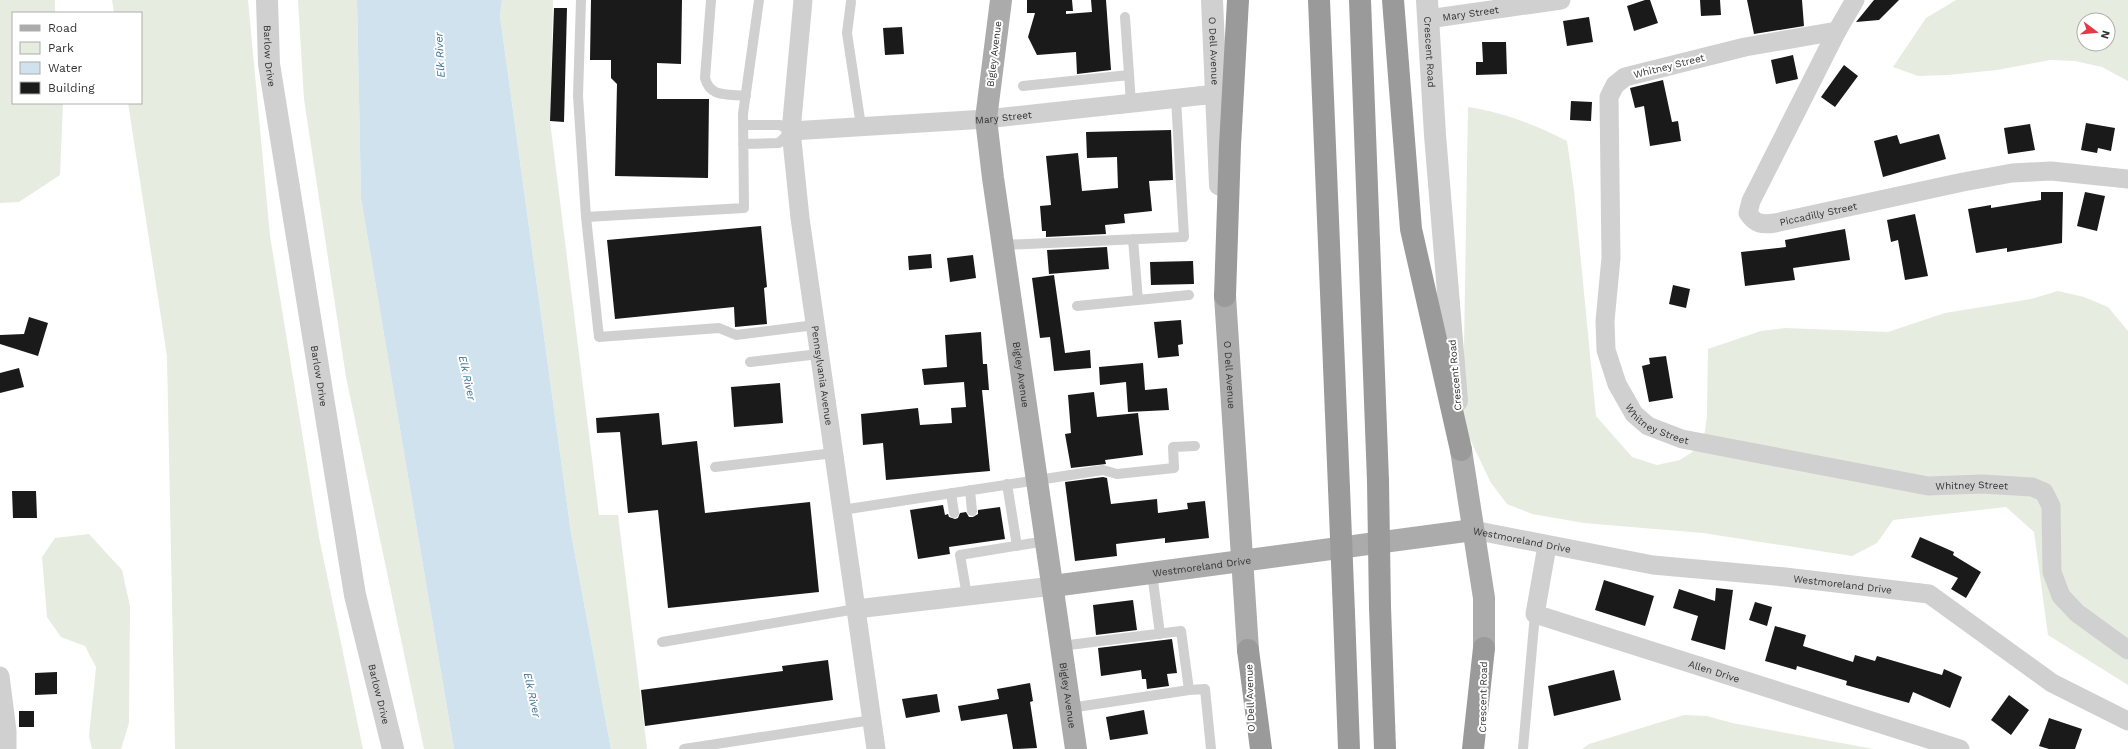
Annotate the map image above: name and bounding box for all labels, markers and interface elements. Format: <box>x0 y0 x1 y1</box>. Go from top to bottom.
street label: Mary Street <box>1442 3 1500 22</box>
legend <box>12 12 142 104</box>
north arrow <box>2076 12 2116 52</box>
street label: Crescent Road <box>1422 16 1438 88</box>
street label: O Dell Avenue <box>1207 17 1221 85</box>
street label: Bigley Avenue <box>984 20 1004 88</box>
text: Road <box>48 21 77 35</box>
street label: Barlow Drive <box>262 25 278 88</box>
text: N <box>2098 29 2113 40</box>
water label: Elk River <box>432 31 448 78</box>
text: Park <box>48 41 74 55</box>
street label: Whitney Street <box>1632 52 1706 80</box>
text: Water <box>48 61 83 75</box>
text: Building <box>48 81 95 95</box>
street label: Mary Street <box>975 108 1033 125</box>
street label: Piccadilly Street <box>1778 200 1859 227</box>
street label: Pennsylvania Avenue <box>810 325 835 426</box>
street label: Crescent Road <box>1446 339 1464 411</box>
street label: O Dell Avenue <box>1222 340 1238 409</box>
street label: Bigley Avenue <box>1011 341 1032 408</box>
street label: Barlow Drive <box>309 345 330 407</box>
water label: Elk River <box>456 354 478 402</box>
street label: Whitney Street <box>1624 401 1690 446</box>
street label: Whitney Street <box>1935 478 2009 491</box>
street label: Westmoreland Drive <box>1472 525 1572 554</box>
street label: Westmoreland Drive <box>1152 554 1252 578</box>
street label: Westmoreland Drive <box>1793 573 1893 595</box>
street label: Allen Drive <box>1687 658 1741 684</box>
street label: Crescent Road <box>1477 661 1489 733</box>
street label: Bigley Avenue <box>1058 662 1078 729</box>
street label: Barlow Drive <box>367 663 392 726</box>
street label: O Dell Avenue <box>1243 664 1257 732</box>
water label: Elk River <box>521 671 543 719</box>

